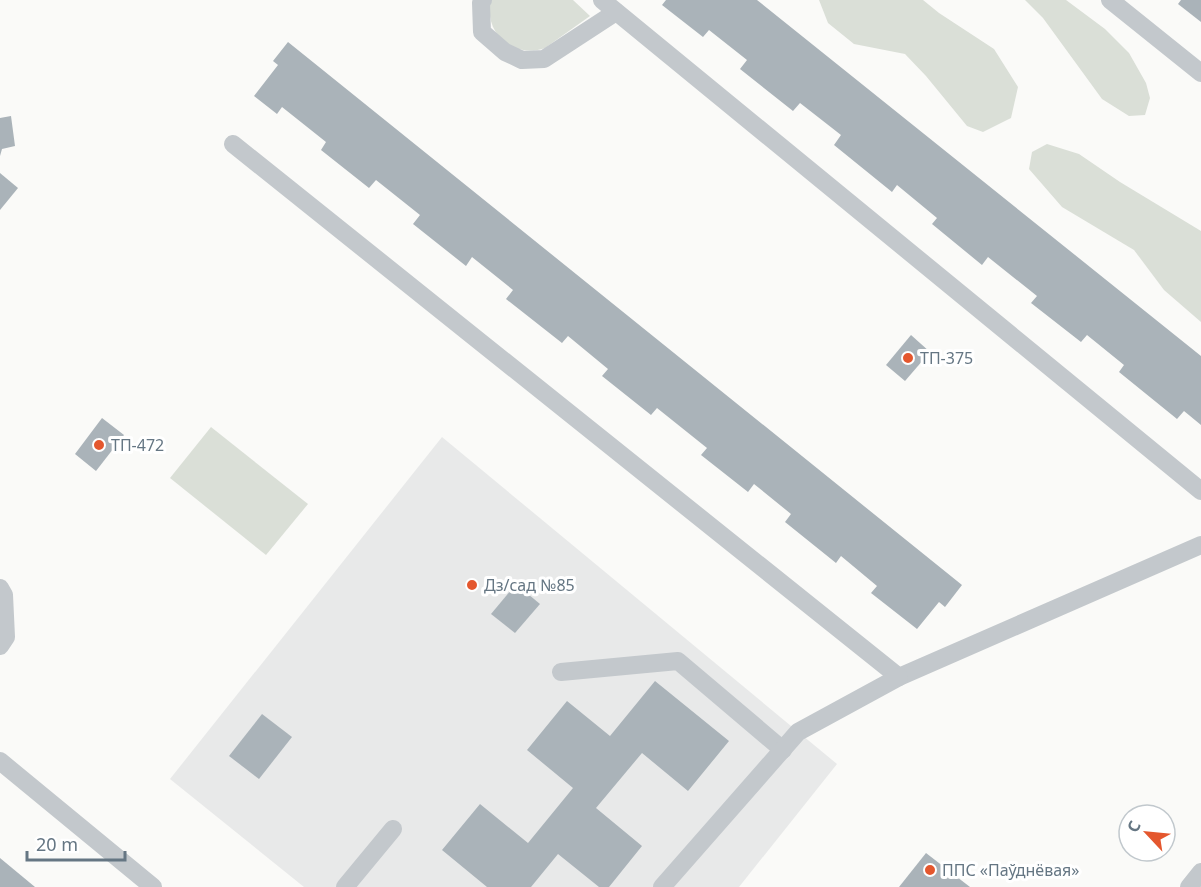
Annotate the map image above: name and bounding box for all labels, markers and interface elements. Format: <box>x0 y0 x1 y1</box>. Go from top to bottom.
place label: ТП-375 <box>920 347 973 369</box>
marker: ТП-375 <box>901 351 915 365</box>
place label: ТП-472 <box>111 434 164 456</box>
marker: ТП-472 <box>92 438 106 452</box>
place label: Дз/сад №85 <box>484 574 575 596</box>
marker: Дз/сад №85 <box>465 578 479 592</box>
north arrow <box>1117 803 1177 863</box>
text: С <box>1121 817 1146 836</box>
scale bar <box>27 824 124 862</box>
text: 20 m <box>36 832 78 856</box>
place label: ППС «Паўднёвая» <box>942 859 1079 881</box>
marker: ППС «Паўднёвая» <box>923 863 937 877</box>

